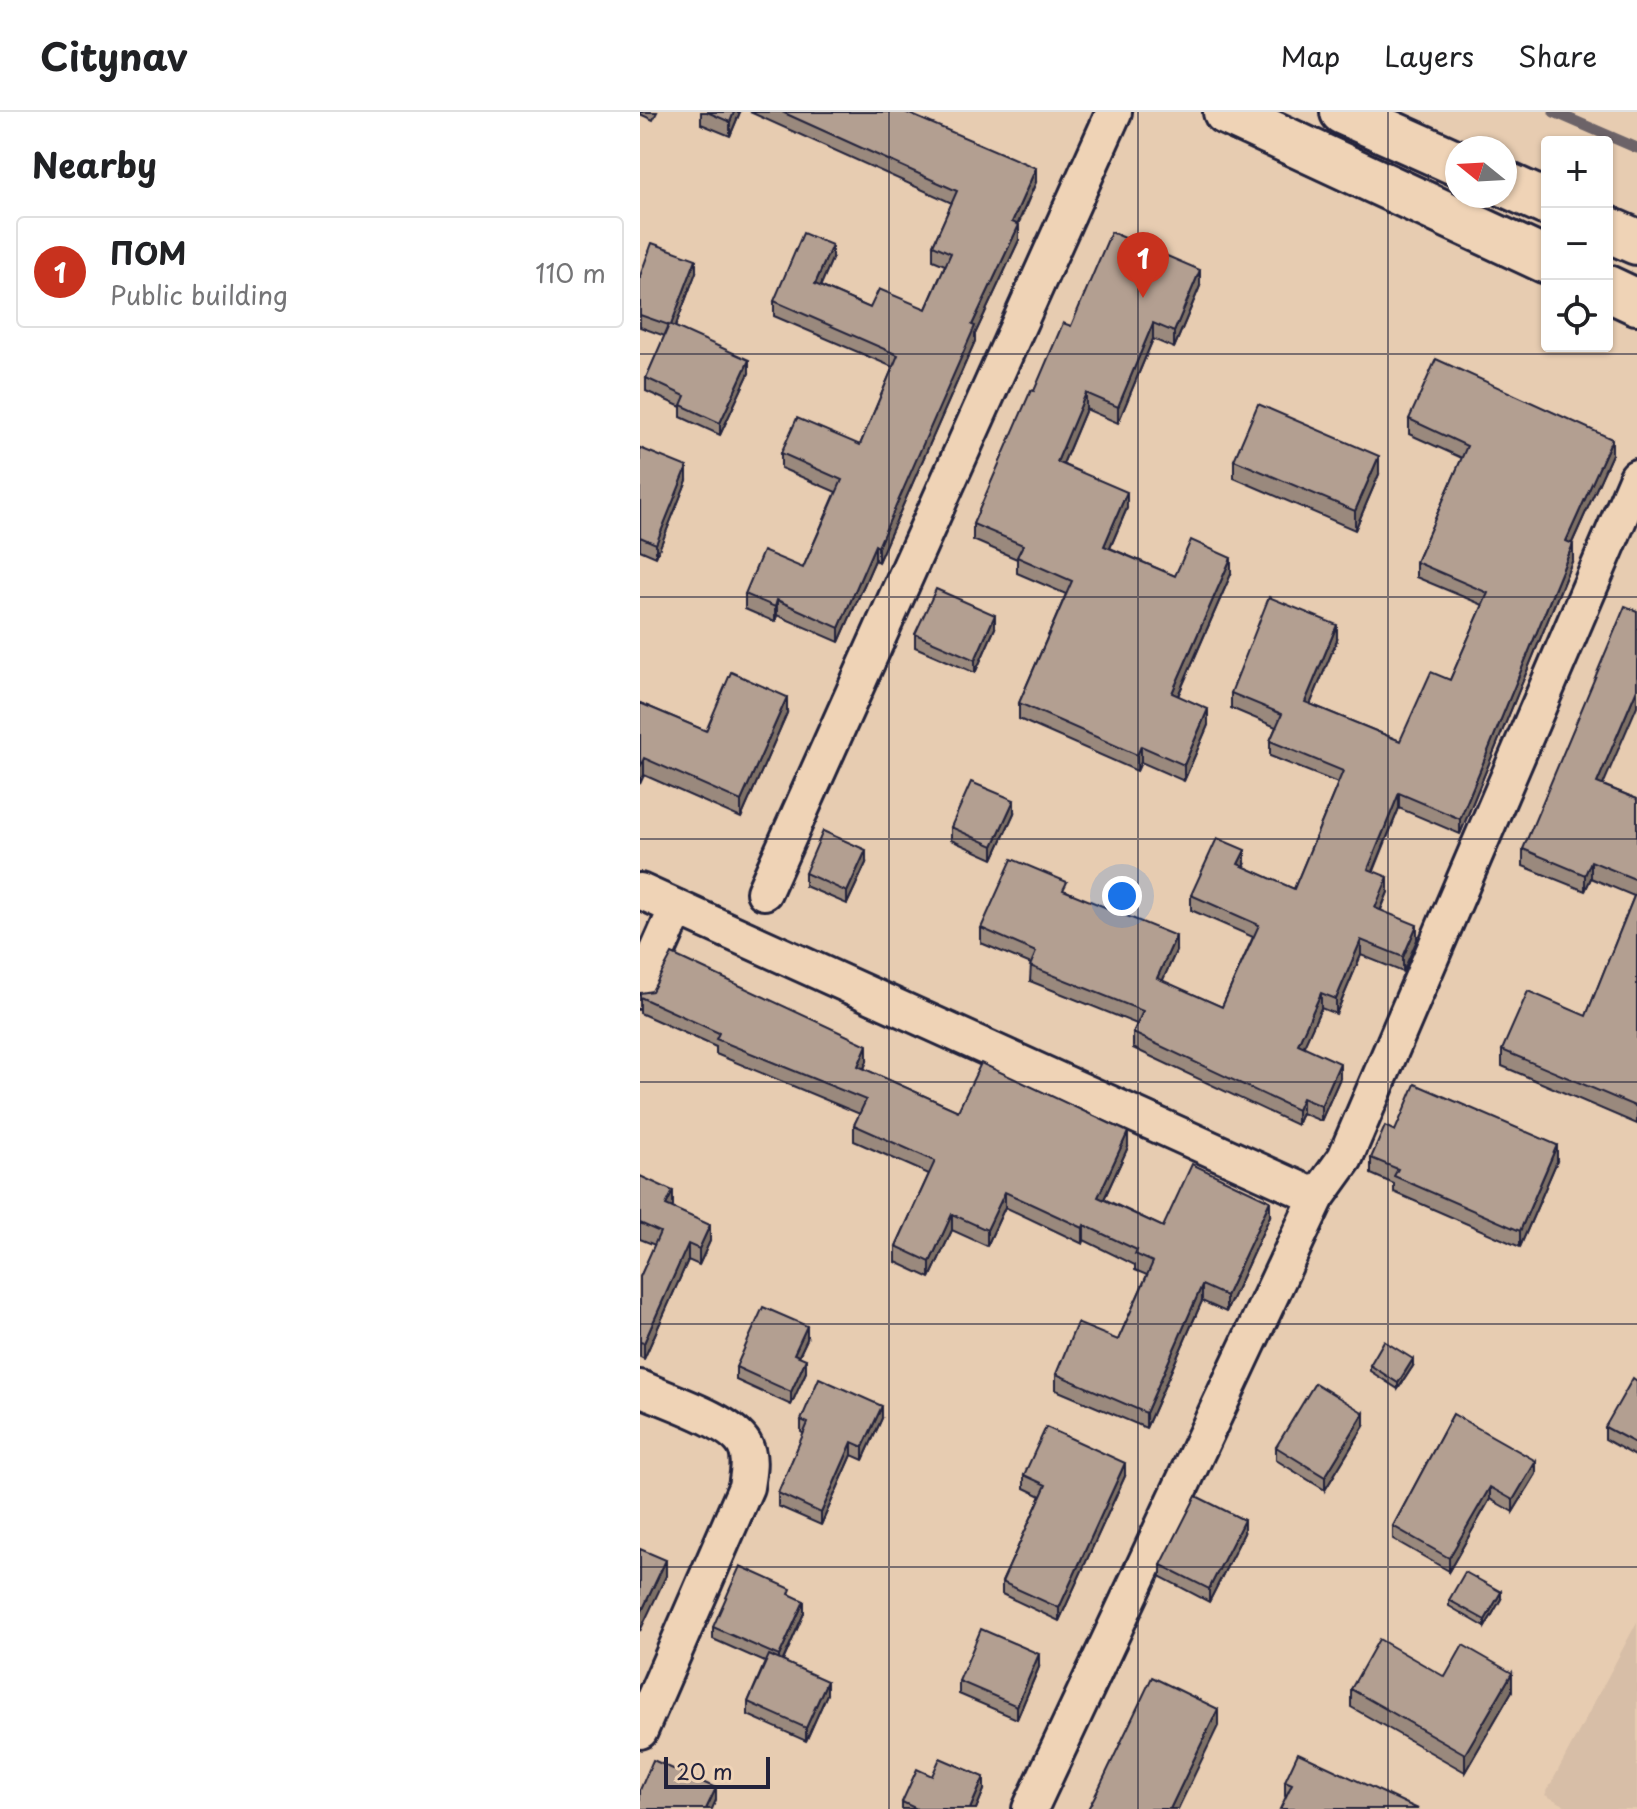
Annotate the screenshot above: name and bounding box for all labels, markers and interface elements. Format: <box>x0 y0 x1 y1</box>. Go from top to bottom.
text: Citynav <box>40 27 188 84</box>
text: Map <box>1280 34 1340 77</box>
text: Layers <box>1384 34 1474 77</box>
text: Share <box>1518 34 1597 77</box>
north arrow <box>1445 136 1517 208</box>
map controls <box>1541 136 1613 352</box>
button: + <box>1541 136 1613 208</box>
text: Nearby <box>32 138 157 190</box>
button: − <box>1541 208 1613 280</box>
text: ПОМ <box>110 230 187 275</box>
pin: 1 <box>1117 232 1169 298</box>
text: 1 <box>54 253 66 292</box>
text: 110 m <box>535 253 606 292</box>
text: Public building <box>110 275 288 314</box>
button: locate <box>1541 280 1613 352</box>
your location <box>1102 876 1142 916</box>
scale bar <box>664 1753 770 1789</box>
text: 20 m <box>676 1754 733 1787</box>

